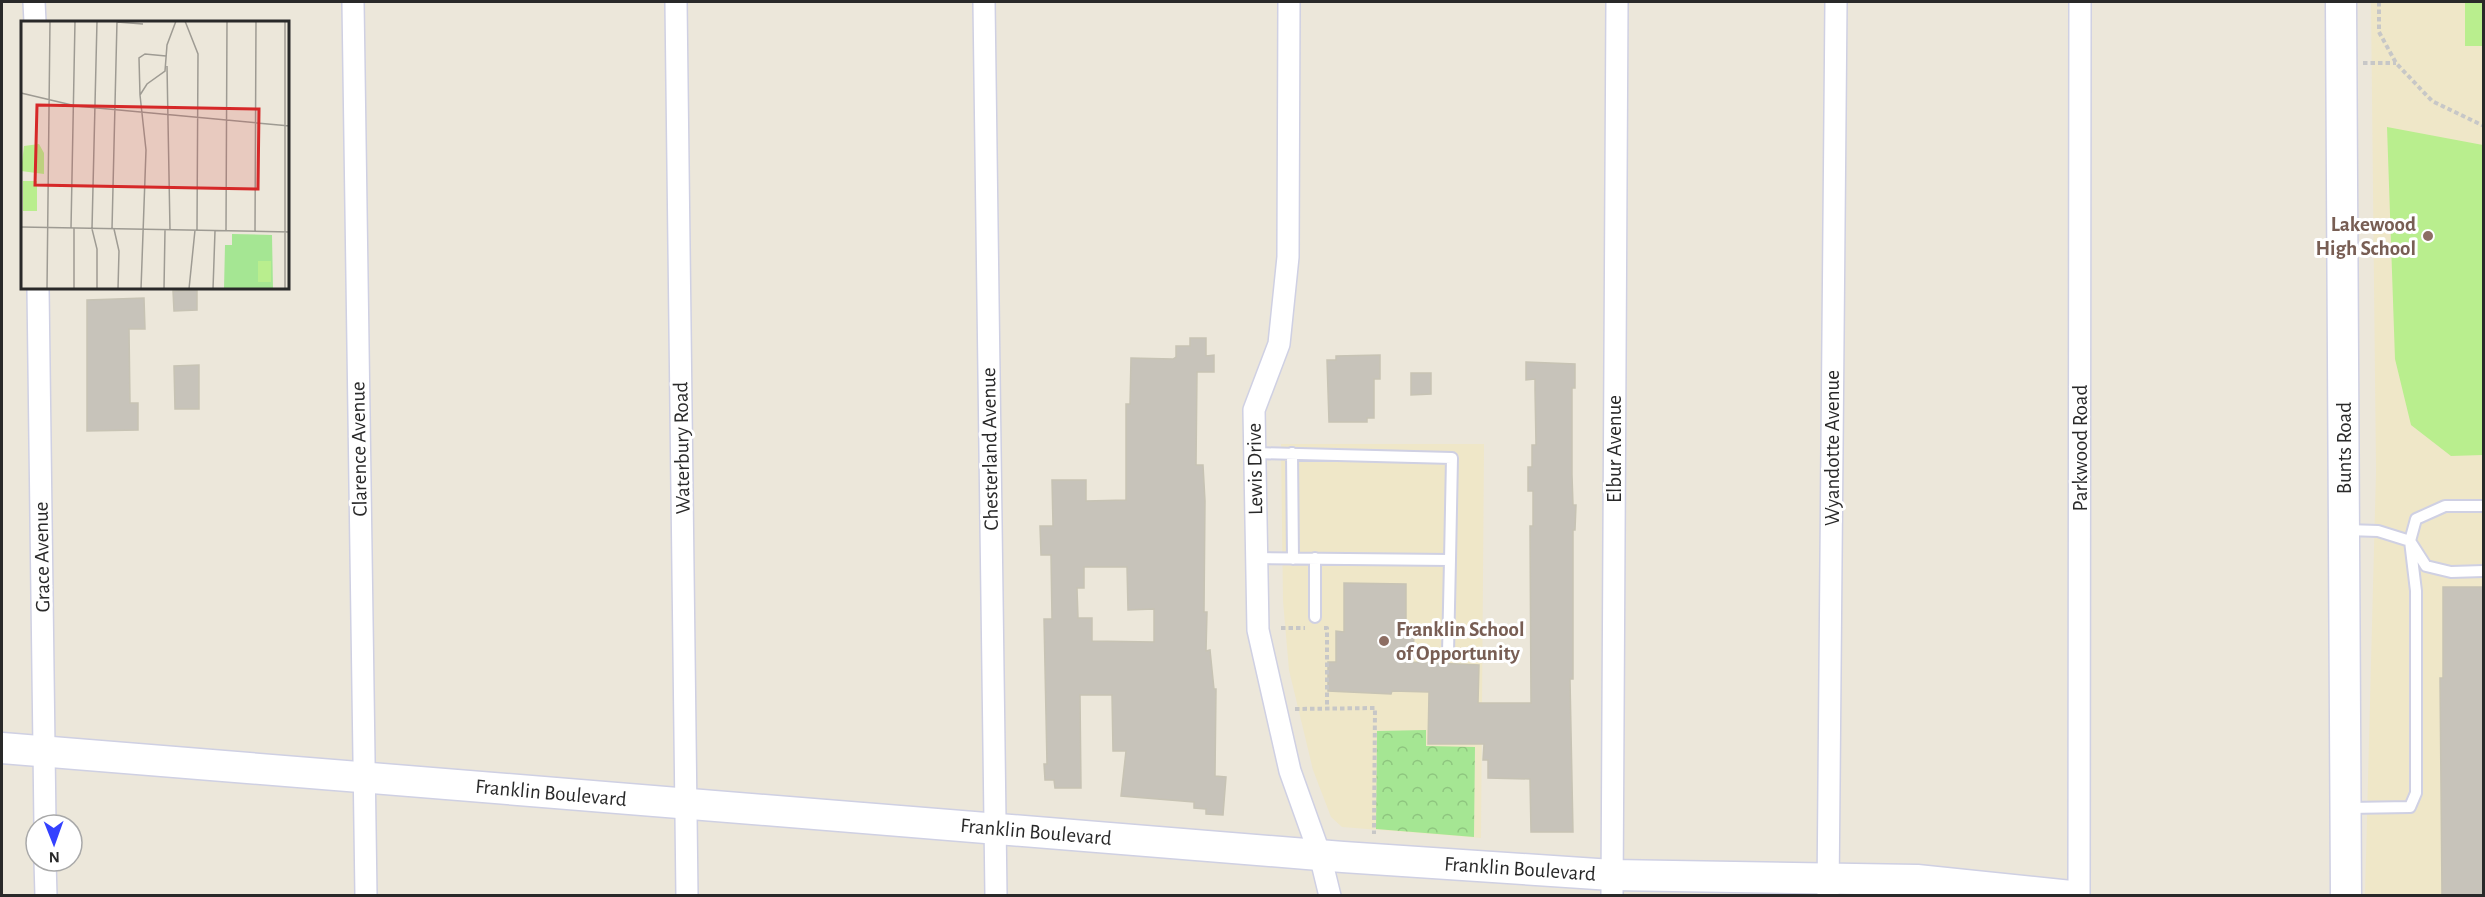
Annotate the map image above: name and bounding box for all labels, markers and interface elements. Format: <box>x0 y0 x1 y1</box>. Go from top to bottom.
inset map <box>21 21 290 290</box>
place label: Lakewood High School <box>2315 214 2416 259</box>
marker: Lakewood High School <box>2421 229 2435 243</box>
street label: Chesterland Avenue <box>978 367 1002 531</box>
street label: Wyandotte Avenue <box>1822 370 1843 526</box>
street label: Clarence Avenue <box>347 381 371 517</box>
street label: Waterbury Road <box>670 381 694 515</box>
street label: Parkwood Road <box>2070 384 2091 511</box>
street label: Elbur Avenue <box>1604 395 1625 503</box>
street label: Bunts Road <box>2334 402 2355 494</box>
street label: Lewis Drive <box>1244 423 1266 515</box>
street label: Grace Avenue <box>31 501 53 613</box>
place label: Franklin School of Opportunity <box>1396 619 1525 664</box>
marker: Franklin School of Opportunity <box>1377 634 1391 648</box>
street label: Franklin Boulevard <box>474 776 628 810</box>
north arrow <box>24 813 84 873</box>
street label: Franklin Boulevard <box>959 815 1113 849</box>
text: N <box>49 849 60 865</box>
street label: Franklin Boulevard <box>1443 853 1597 885</box>

